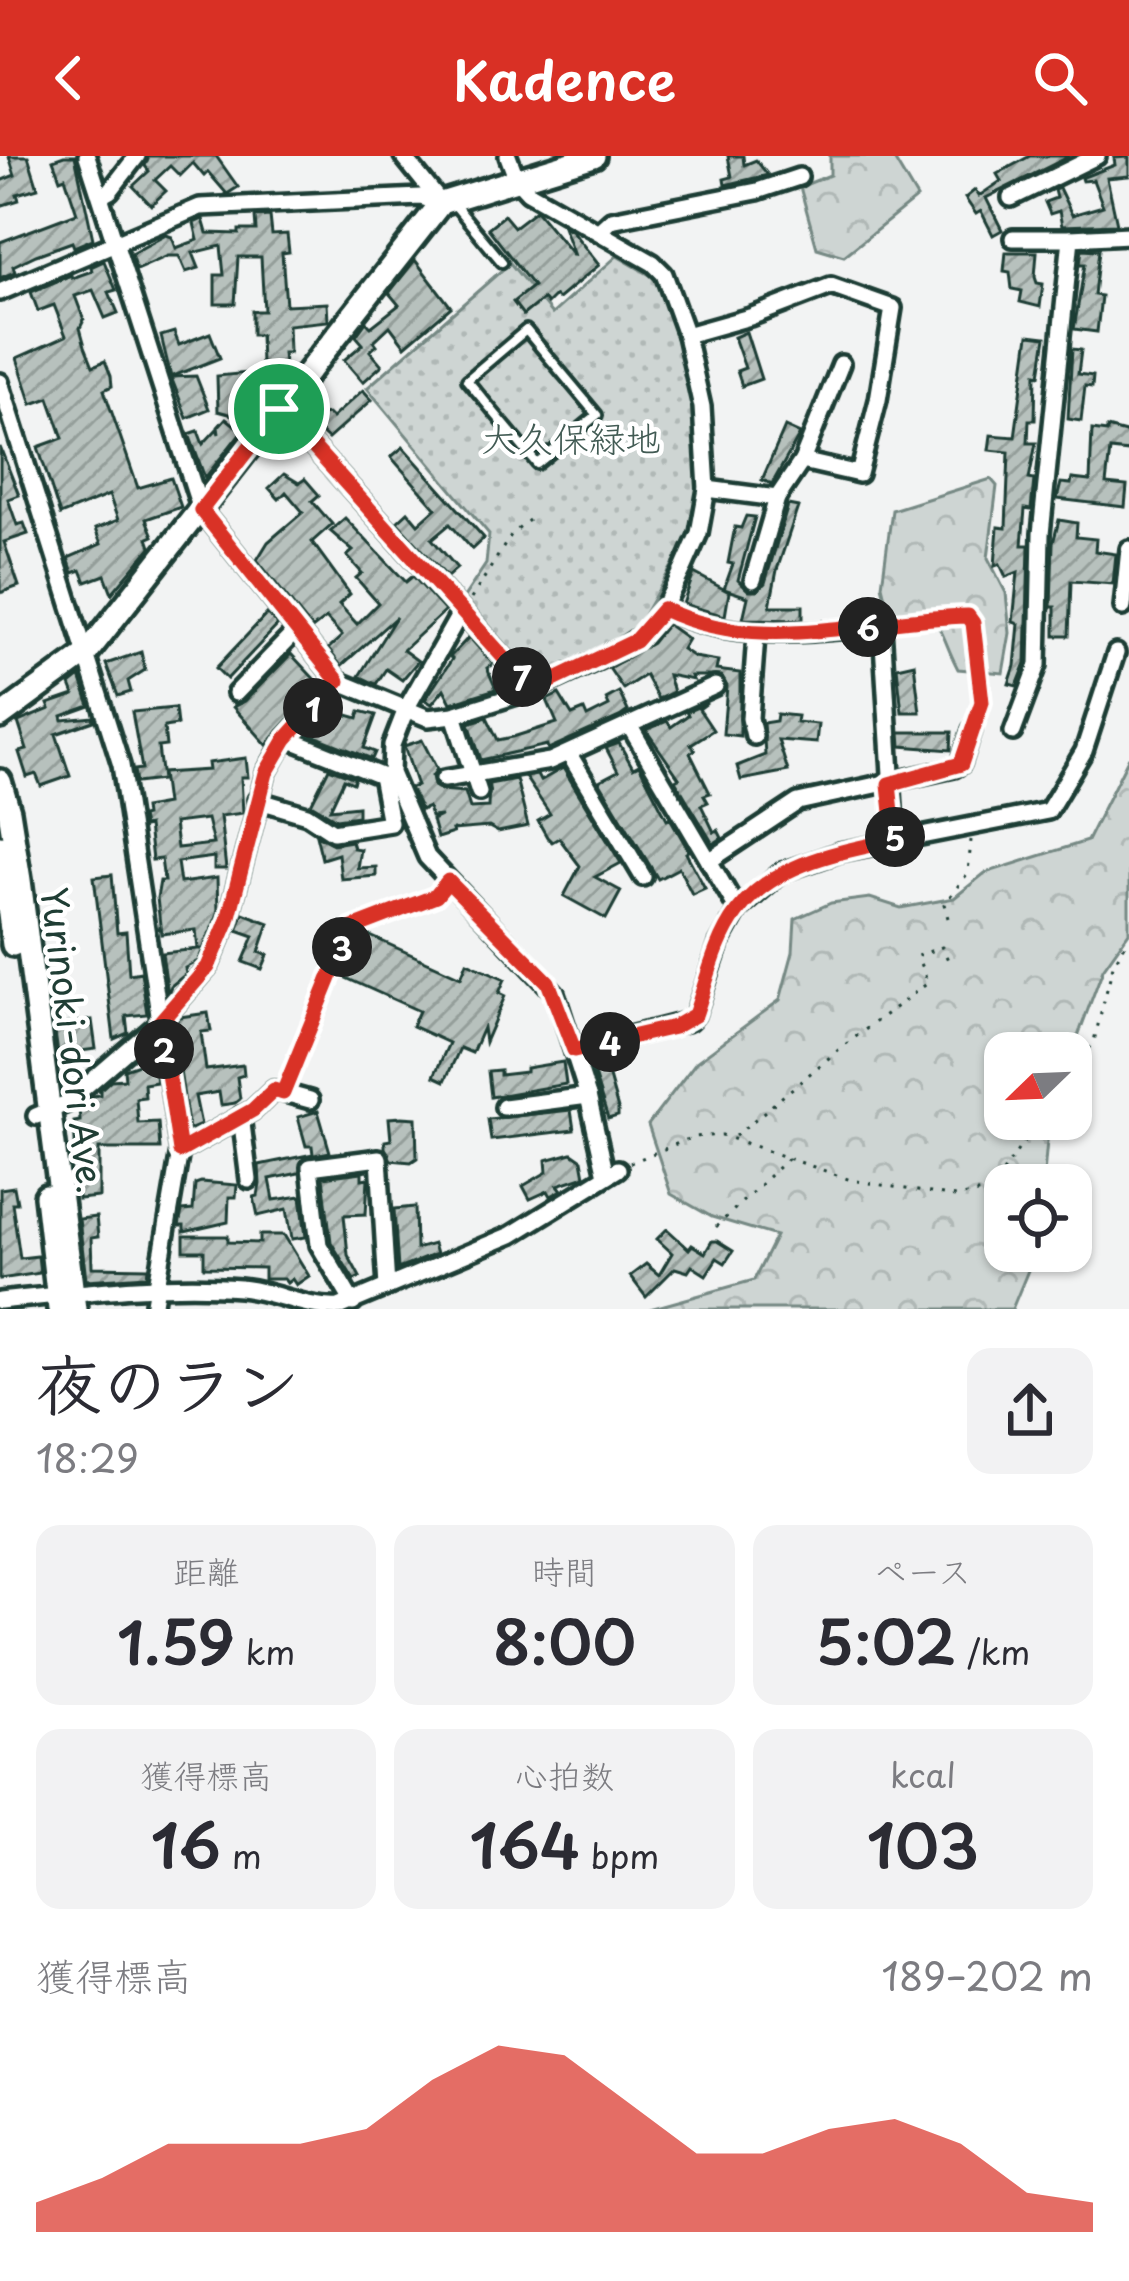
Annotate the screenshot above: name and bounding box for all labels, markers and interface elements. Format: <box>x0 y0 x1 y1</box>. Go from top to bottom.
text: Kadence <box>453 38 676 119</box>
icon: back <box>36 45 102 111</box>
icon: search <box>1027 45 1093 111</box>
pin <box>228 358 330 460</box>
icon: arrive <box>246 376 312 442</box>
park label: 大久保緑地 <box>481 410 661 464</box>
pin: 6 <box>838 597 898 657</box>
text: 6 <box>856 602 880 652</box>
pin: 7 <box>492 647 552 707</box>
text: 7 <box>513 652 531 702</box>
pin: 1 <box>283 678 343 738</box>
text: 1 <box>305 683 321 733</box>
pin: 5 <box>865 807 925 867</box>
text: 5 <box>884 812 906 862</box>
street label: Yurinoki-dori Ave. <box>28 884 120 1196</box>
pin: 3 <box>312 917 372 977</box>
text: 3 <box>331 922 353 972</box>
pin: 4 <box>580 1012 640 1072</box>
text: 4 <box>599 1017 621 1067</box>
pin: 2 <box>134 1019 194 1079</box>
text: 2 <box>152 1024 176 1074</box>
north arrow <box>984 1032 1092 1140</box>
map controls <box>984 1032 1092 1272</box>
button: locate <box>984 1164 1092 1272</box>
text: 夜のラン <box>36 1332 300 1431</box>
button: share <box>967 1348 1093 1474</box>
text: 18:29 <box>36 1427 139 1486</box>
text: 距離 <box>173 1545 239 1595</box>
text: 時間 <box>531 1545 597 1595</box>
text: ペース <box>874 1545 971 1595</box>
text: 1.59 <box>117 1595 235 1685</box>
text: 8:00 <box>493 1595 636 1685</box>
text: 5:02 <box>815 1595 956 1685</box>
text: km <box>235 1626 295 1676</box>
text: /km <box>956 1626 1030 1676</box>
text: 獲得標高 <box>140 1749 272 1799</box>
text: 心拍数 <box>515 1749 614 1799</box>
text: kcal <box>890 1749 956 1799</box>
text: 16 <box>151 1799 221 1889</box>
text: 164 <box>470 1799 580 1889</box>
text: 103 <box>867 1799 979 1889</box>
text: m <box>221 1830 262 1880</box>
text: bpm <box>580 1830 659 1880</box>
text: 獲得標高 <box>36 1945 192 2004</box>
text: 189–202 m <box>881 1945 1093 2004</box>

